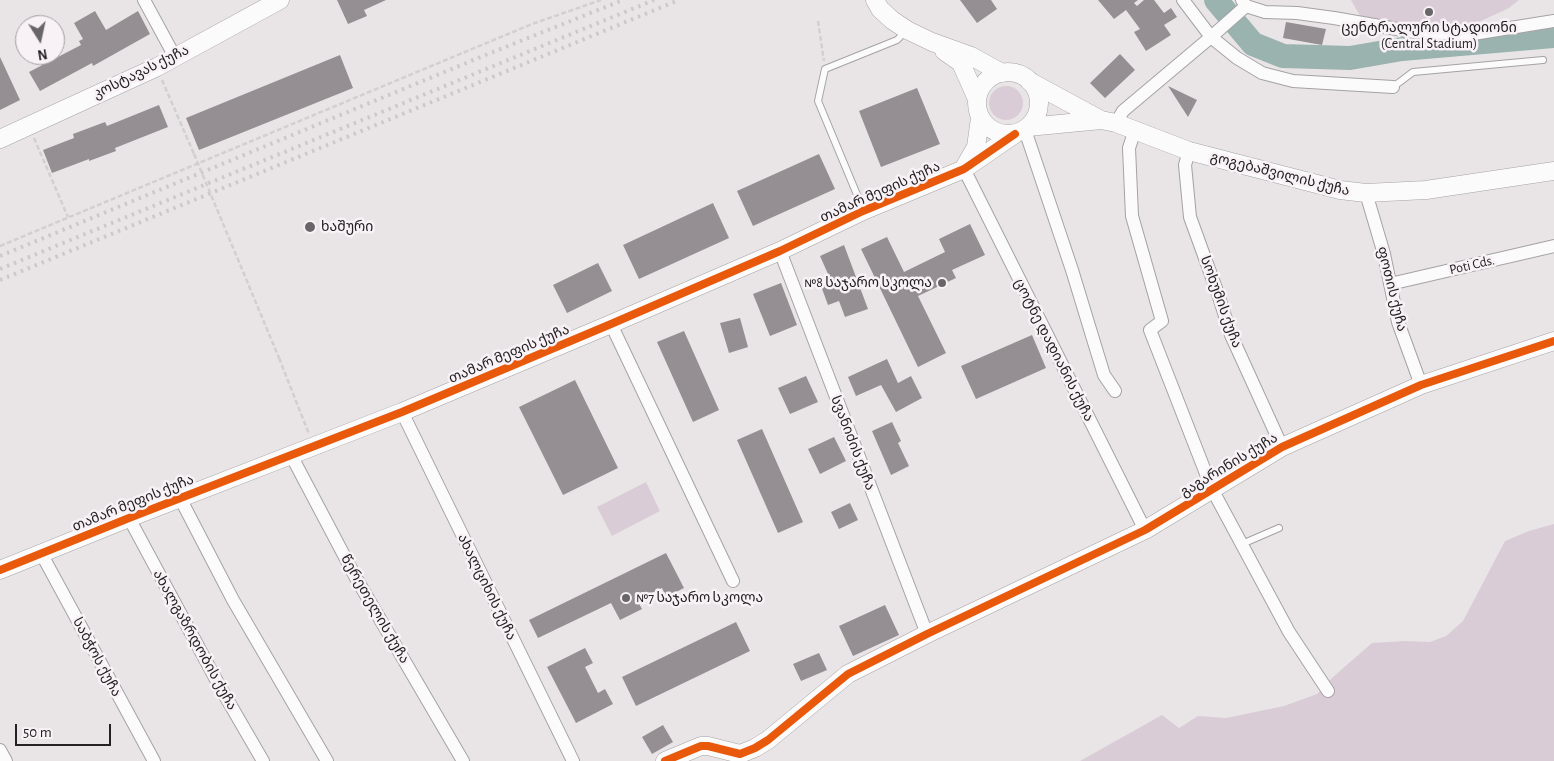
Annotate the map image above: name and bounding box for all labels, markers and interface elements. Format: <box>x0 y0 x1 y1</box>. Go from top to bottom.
marker: ცენტრალური სტადიონი (Central Stadium) <box>1423 6 1435 18</box>
north arrow <box>15 15 65 65</box>
place label: ცენტრალური სტადიონი (Central Stadium) <box>1341 20 1517 52</box>
street label: კოსტავას ქუჩა <box>90 41 192 103</box>
text: N <box>36 46 48 62</box>
street label: გოგებაშვილის ქუჩა <box>1209 149 1351 199</box>
street label: თამარ მეფის ქუჩა <box>817 158 943 226</box>
place label: ხაშური <box>321 219 373 235</box>
marker: ხაშური <box>303 220 317 234</box>
street label: ფოთის ქუჩა <box>1373 245 1411 333</box>
street label: Poti Cds. <box>1448 252 1496 278</box>
street label: სოხუმის ქუჩა <box>1197 254 1245 350</box>
place label: №8 საჯარო სკოლა <box>804 275 932 291</box>
street label: ცოტნე დადიანის ქუჩა <box>1011 276 1097 424</box>
marker: №8 საჯარო სკოლა <box>936 277 948 289</box>
street label: თამარ მეფის ქუჩა <box>446 321 572 387</box>
street label: სვანიძის ქუჩა <box>827 393 879 493</box>
street label: გაგარინის ქუჩა <box>1177 429 1281 501</box>
street label: თამარ მეფის ქუჩა <box>70 471 196 535</box>
street label: ახალციხის ქუჩა <box>454 531 520 643</box>
street label: წერეთელის ქუჩა <box>337 552 413 666</box>
street label: ახალგაზრდობის ქუჩა <box>149 567 241 713</box>
place label: №7 საჯარო სკოლა <box>636 590 763 606</box>
marker: №7 საჯარო სკოლა <box>620 592 632 604</box>
street label: საბჭოს ქუჩა <box>69 615 125 699</box>
scale bar <box>18 714 114 746</box>
text: 50 m <box>23 725 52 740</box>

